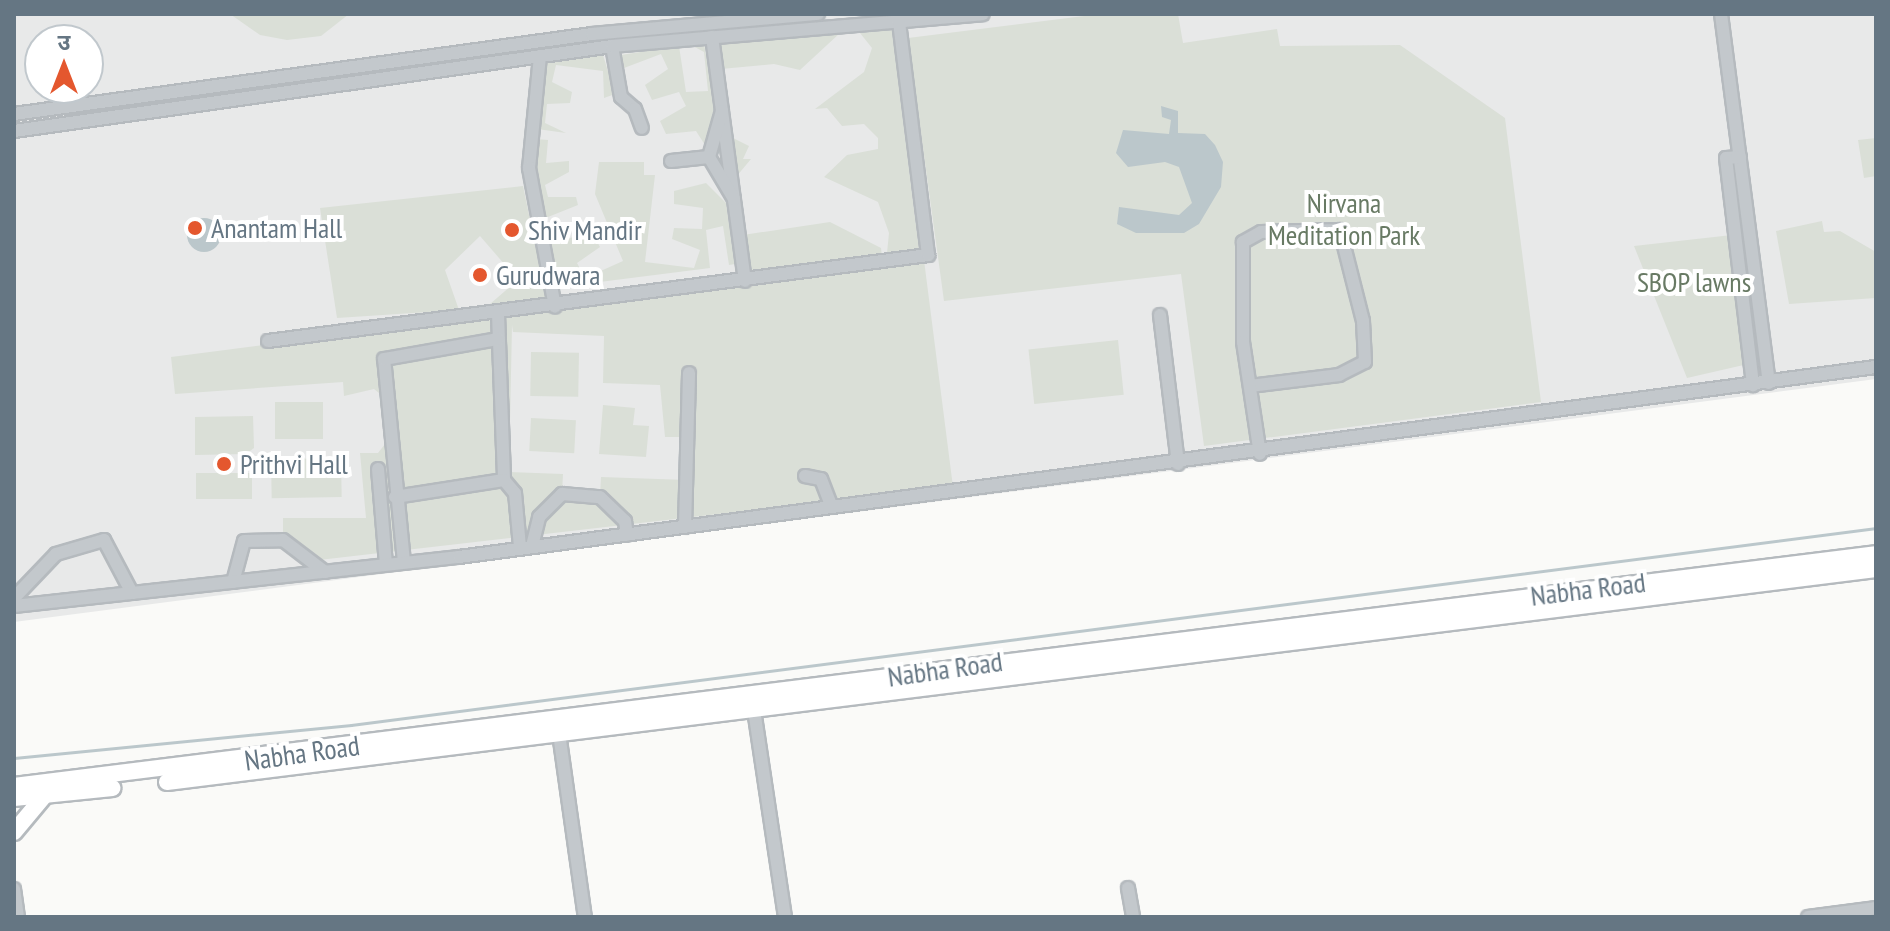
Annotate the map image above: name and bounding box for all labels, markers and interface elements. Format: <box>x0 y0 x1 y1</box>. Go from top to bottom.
north arrow <box>24 24 104 104</box>
text: उ <box>58 28 70 56</box>
park label: Nirvana Meditation Park <box>1268 186 1420 252</box>
place label: Anantam Hall <box>211 211 342 245</box>
place label: Shiv Mandir <box>528 213 642 247</box>
marker: Anantam Hall <box>186 219 204 237</box>
marker: Shiv Mandir <box>503 221 521 239</box>
place label: Gurudwara <box>496 258 600 292</box>
park label: SBOP lawns <box>1636 265 1752 299</box>
marker: Gurudwara <box>471 266 489 284</box>
place label: Prithvi Hall <box>240 447 348 481</box>
marker: Prithvi Hall <box>215 455 233 473</box>
street label: Nabha Road <box>1529 565 1647 613</box>
street label: Nabha Road <box>885 644 1005 694</box>
street label: Nabha Road <box>242 728 362 778</box>

